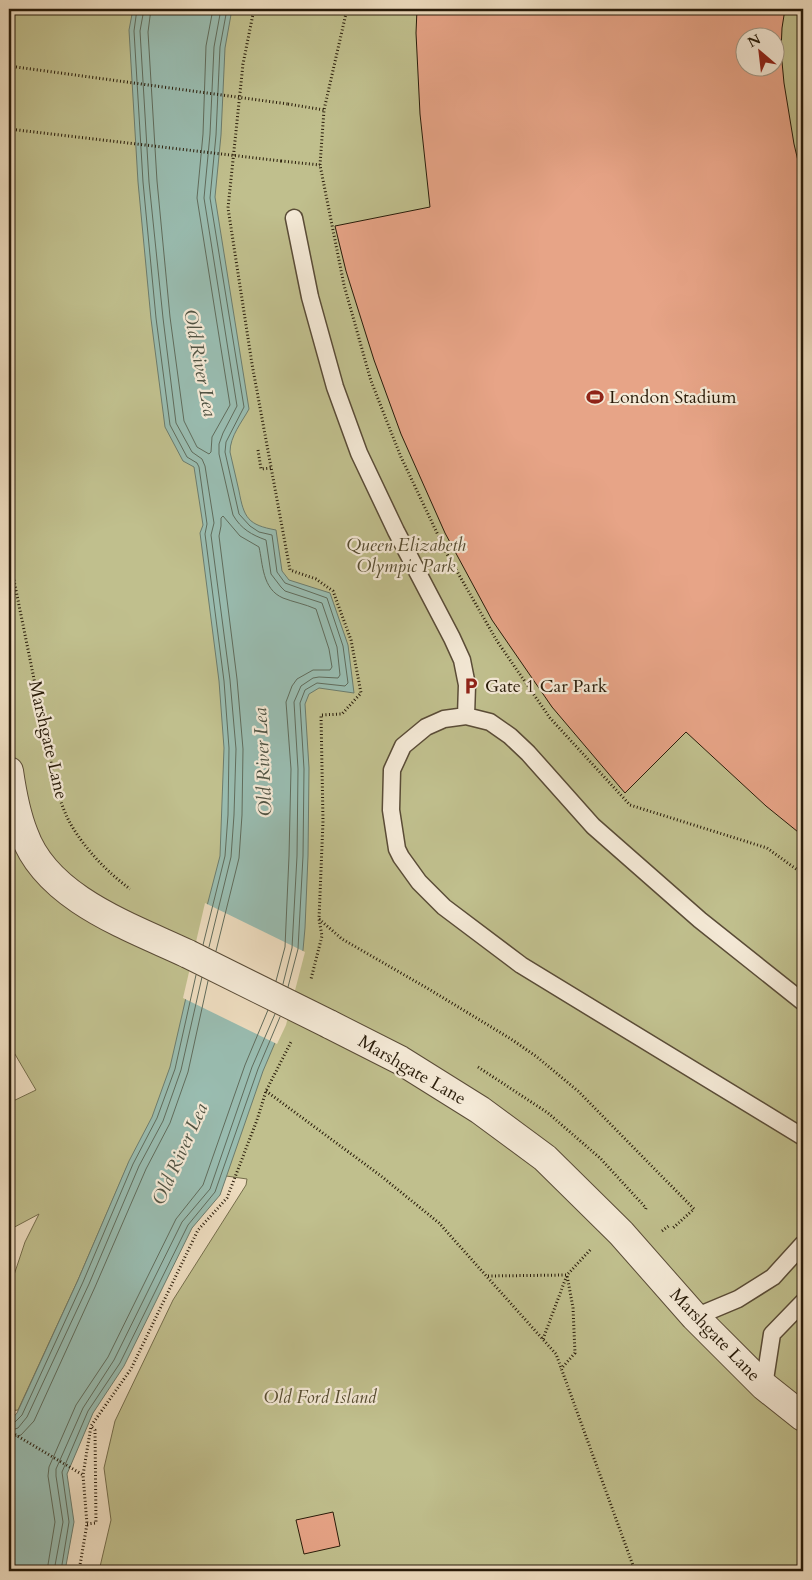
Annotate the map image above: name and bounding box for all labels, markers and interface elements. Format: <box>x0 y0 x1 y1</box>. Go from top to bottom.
north arrow <box>734 28 784 78</box>
text: N <box>744 30 764 52</box>
water label: Old River Lea <box>177 307 223 419</box>
place label: London Stadium <box>609 385 737 410</box>
sports icon: London Stadium <box>585 387 605 407</box>
park label: Queen Elizabeth Olympic Park <box>346 533 466 579</box>
place label: Gate 1 Car Park <box>485 674 608 699</box>
parking icon: Gate 1 Car Park <box>461 676 481 696</box>
street label: Marshgate Lane <box>22 678 74 802</box>
water label: Old River Lea <box>247 706 279 817</box>
street label: Marshgate Lane <box>353 1029 471 1111</box>
water label: Old River Lea <box>146 1099 214 1209</box>
street label: Marshgate Lane <box>664 1283 766 1387</box>
park label: Old Ford Island <box>264 1385 378 1410</box>

